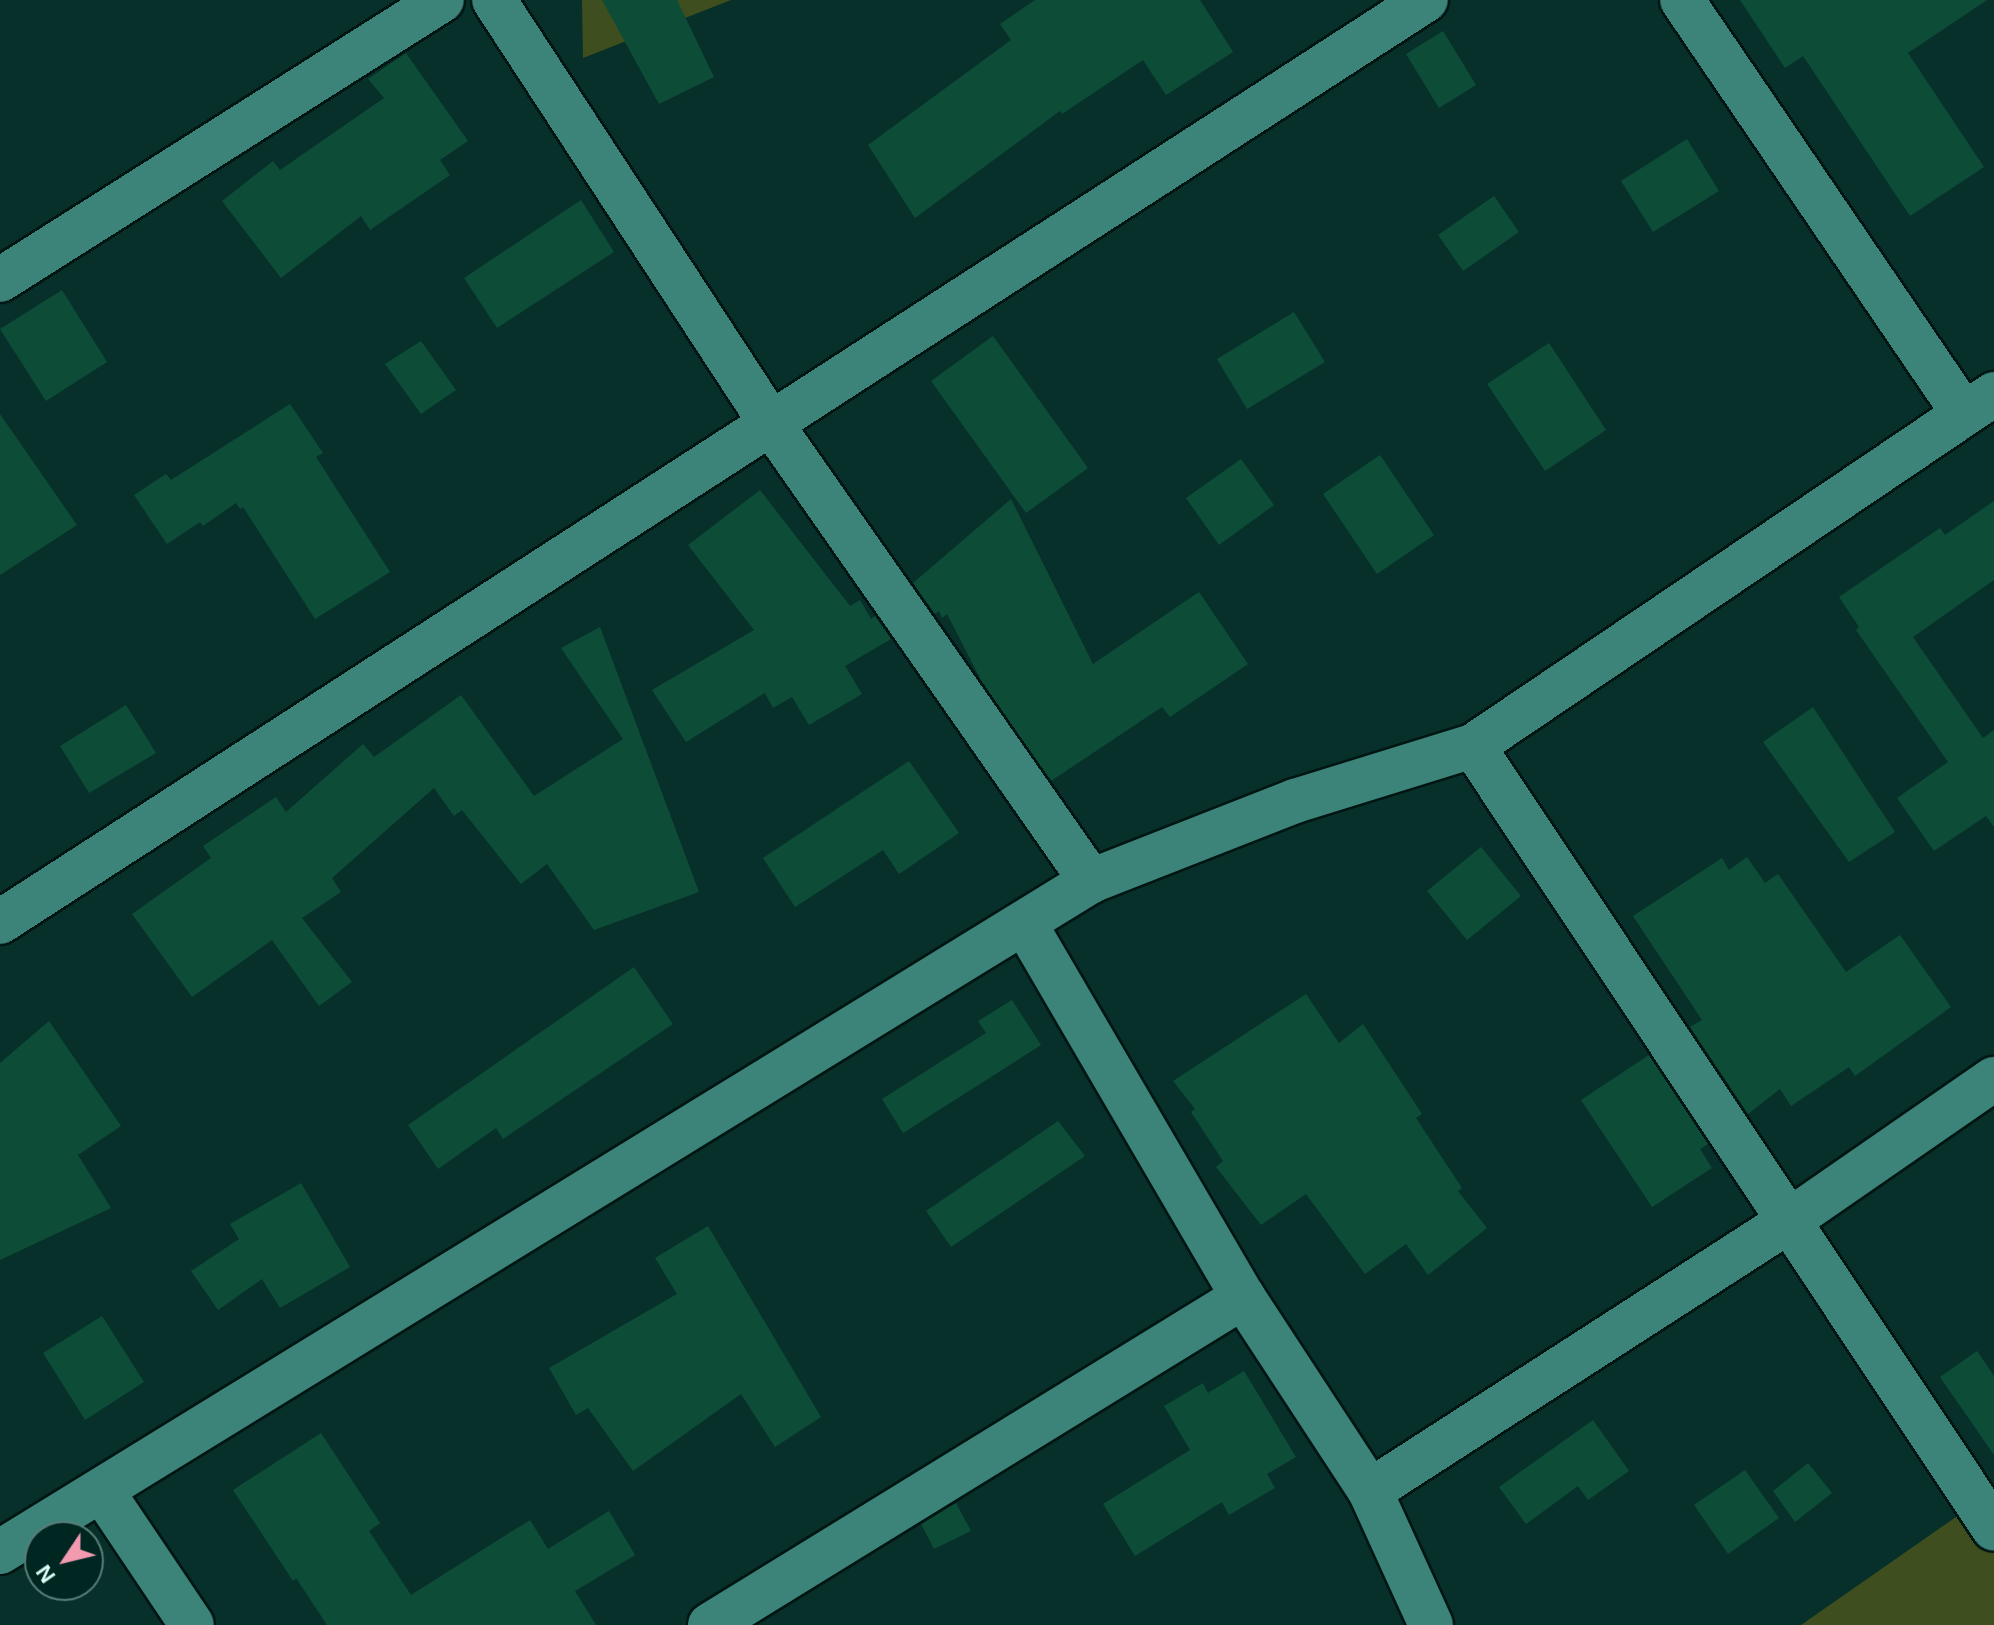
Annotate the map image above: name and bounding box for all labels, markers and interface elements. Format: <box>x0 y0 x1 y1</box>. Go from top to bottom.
north arrow <box>24 1521 104 1601</box>
text: N <box>31 1560 60 1588</box>

